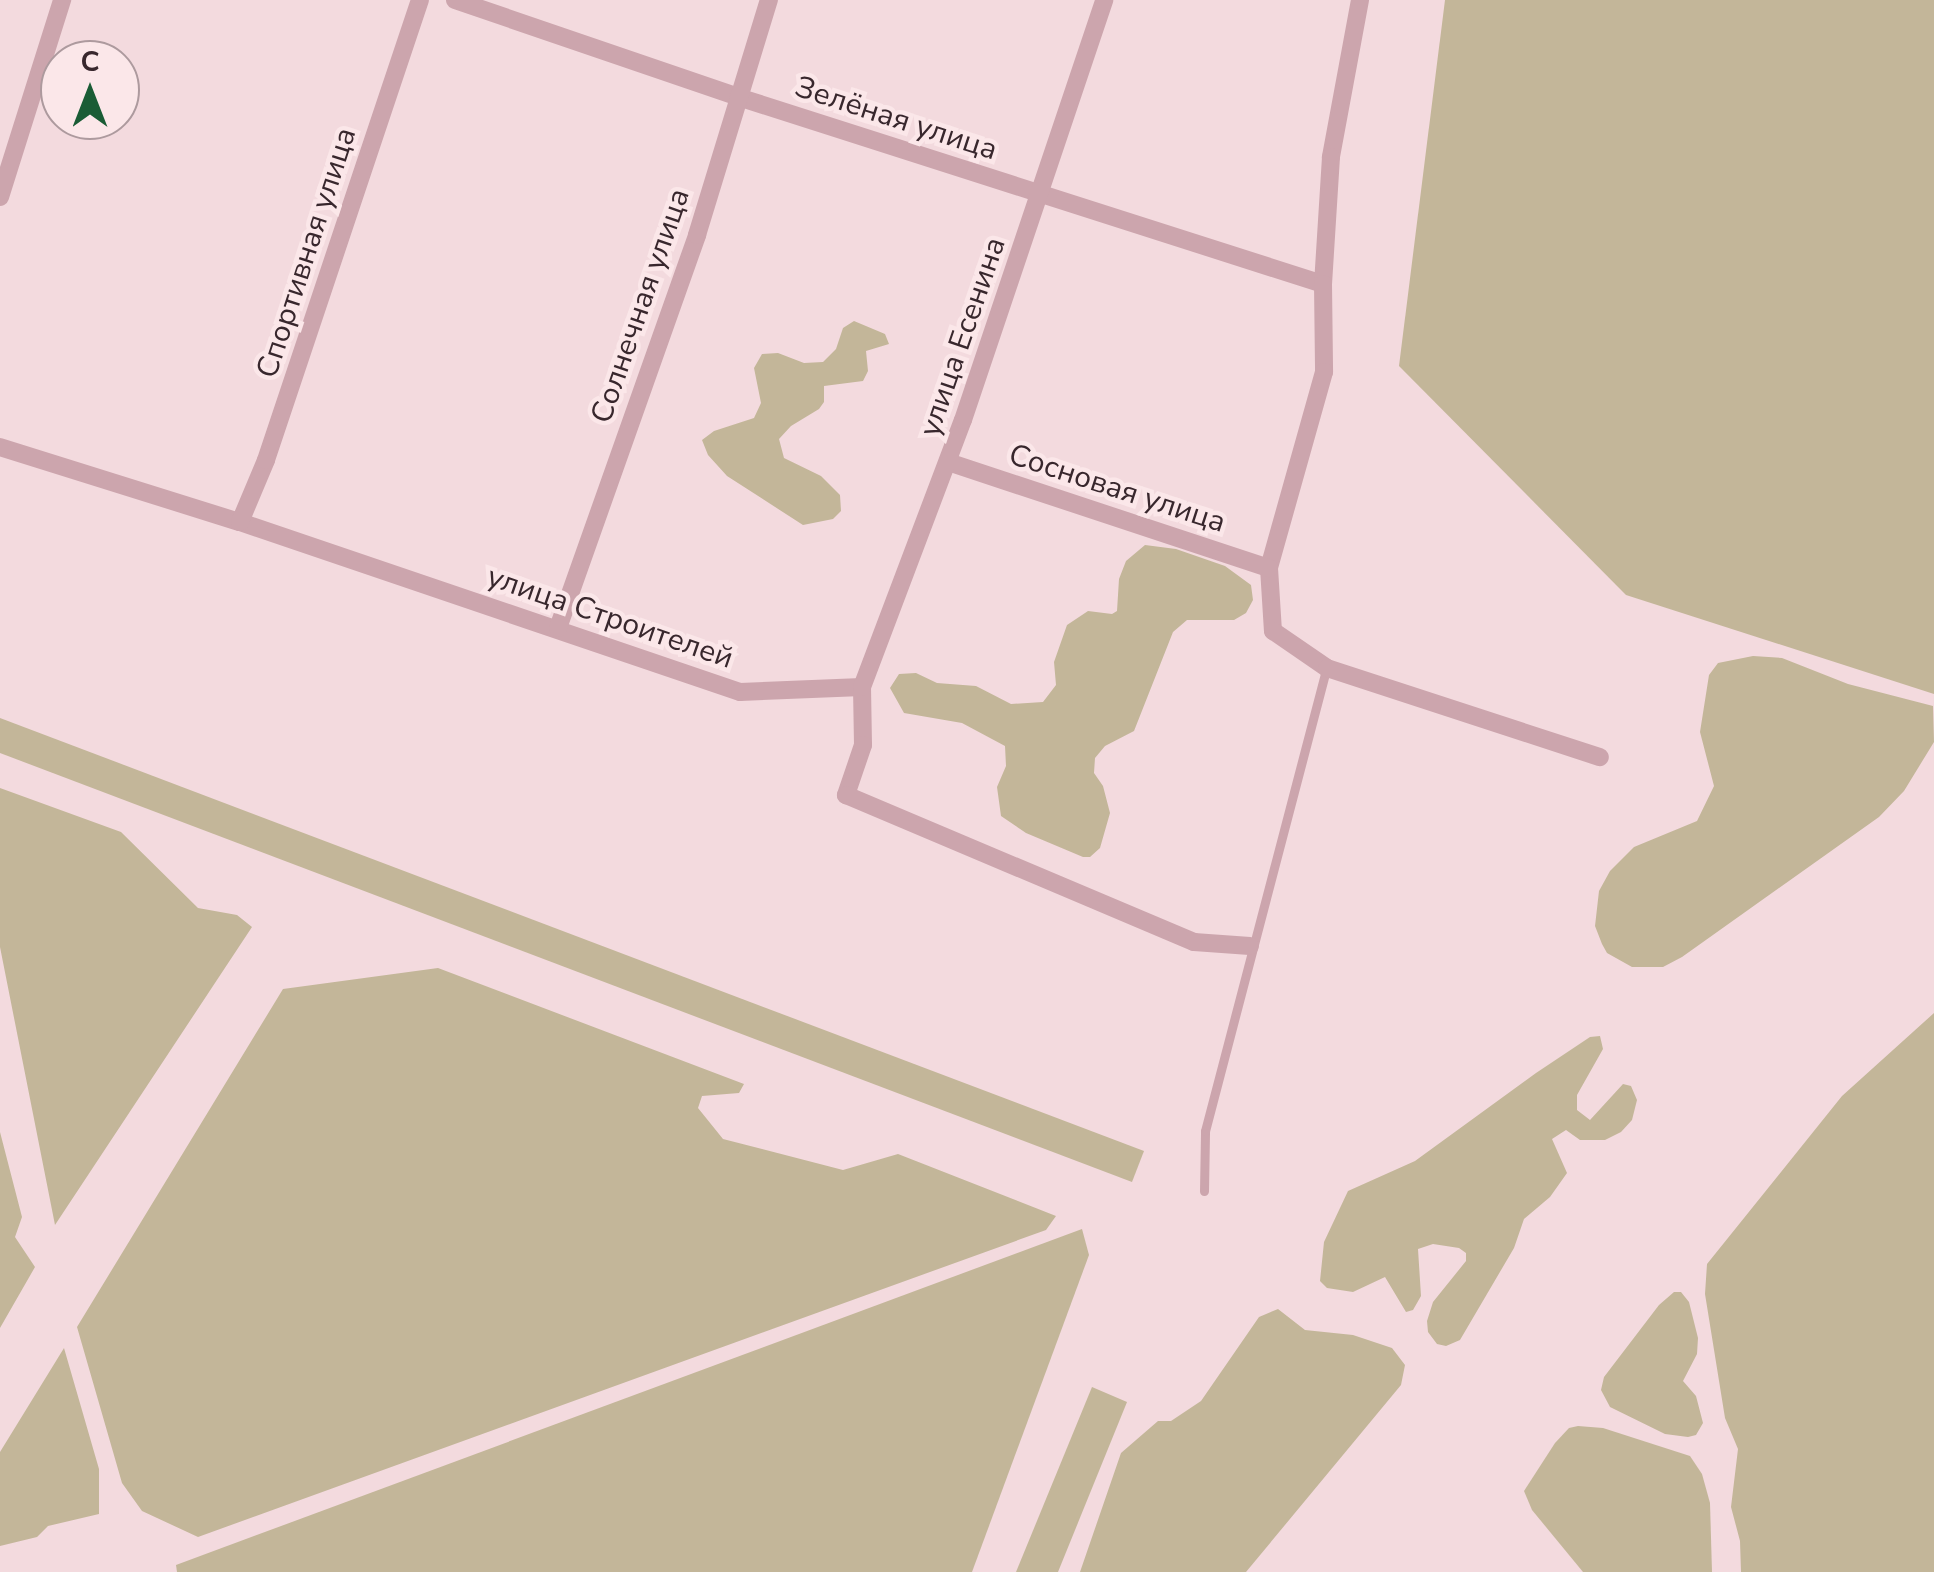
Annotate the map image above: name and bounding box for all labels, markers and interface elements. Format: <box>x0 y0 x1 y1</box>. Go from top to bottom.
north arrow <box>40 40 140 140</box>
text: С <box>80 43 100 81</box>
street label: Зелёная улица <box>790 69 1002 169</box>
street label: Спортивная улица <box>250 123 364 383</box>
street label: Солнечная улица <box>584 184 698 428</box>
street label: улица Есенина <box>912 233 1014 441</box>
street label: Сосновая улица <box>1004 437 1230 541</box>
street label: улица Строителей <box>482 559 738 677</box>

